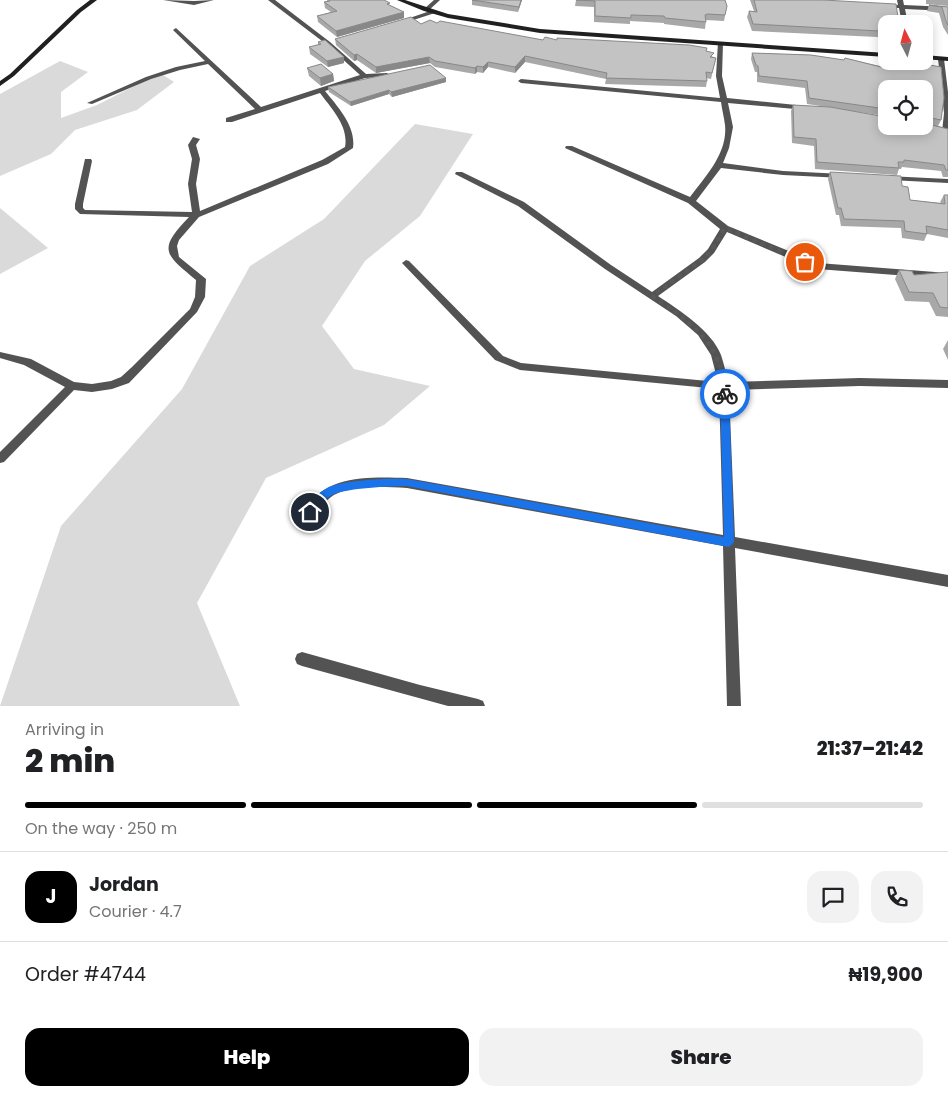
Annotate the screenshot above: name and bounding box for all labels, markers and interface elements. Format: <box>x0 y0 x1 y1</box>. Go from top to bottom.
north arrow <box>878 15 932 70</box>
map controls <box>878 15 933 135</box>
button: locate <box>878 80 933 135</box>
pin <box>784 241 826 283</box>
icon: bag <box>791 248 819 276</box>
courier <box>700 369 750 419</box>
icon: bike <box>711 380 739 408</box>
pin <box>289 491 331 533</box>
icon: home <box>296 498 324 526</box>
text: Arriving in <box>25 718 104 741</box>
text: 21:37–21:42 <box>817 735 923 762</box>
text: 2 min <box>25 738 115 783</box>
text: On the way · 250 m <box>25 817 177 840</box>
text: Jordan <box>89 871 159 898</box>
button: chat <box>807 871 859 923</box>
button: phone <box>871 871 923 923</box>
text: J <box>46 883 56 910</box>
text: Courier · 4.7 <box>89 900 182 923</box>
text: Order #4744 <box>25 961 146 988</box>
text: ₦19,900 <box>849 961 923 988</box>
button: Help <box>25 1028 469 1086</box>
button: Share <box>479 1028 923 1086</box>

